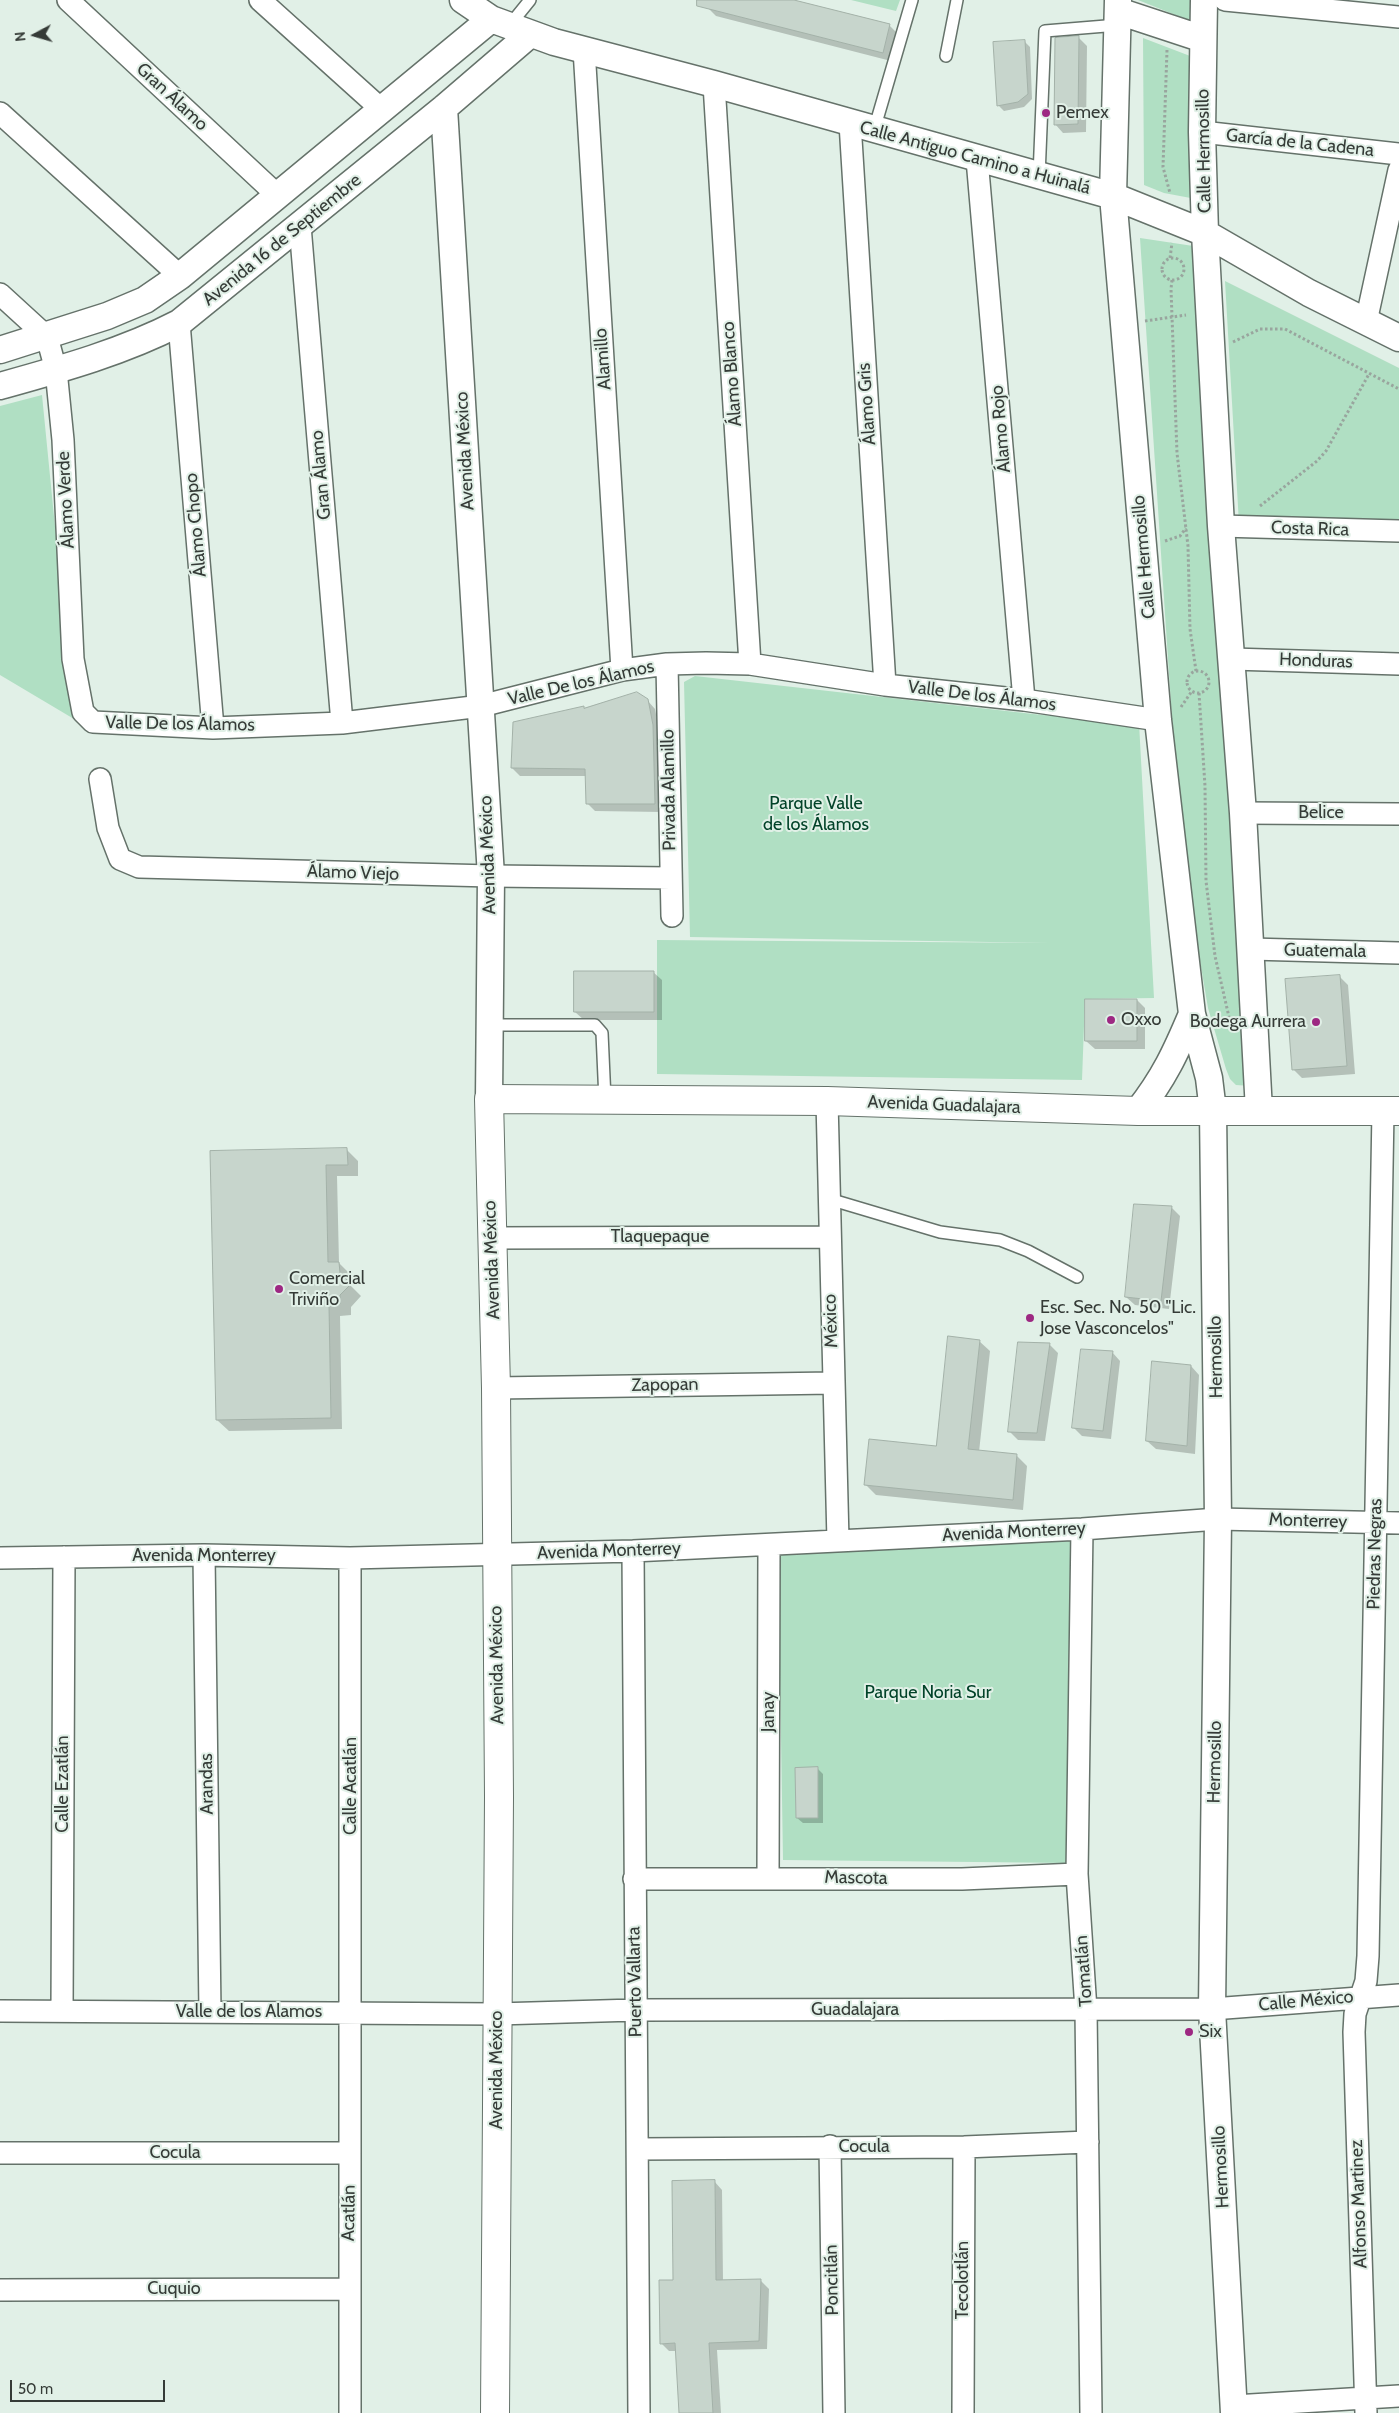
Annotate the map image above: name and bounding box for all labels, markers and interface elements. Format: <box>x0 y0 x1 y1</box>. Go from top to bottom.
north arrow <box>10 10 60 60</box>
text: N <box>11 31 30 42</box>
street label: Gran Álamo <box>132 58 212 136</box>
street label: Calle Hermosillo <box>1192 89 1216 213</box>
place label: Pemex <box>1056 102 1109 124</box>
marker: Pemex <box>1040 107 1052 119</box>
street label: Calle Antiguo Camino a Huinalá <box>857 117 1093 199</box>
street label: García de la Cadena <box>1225 124 1375 162</box>
street label: Avenida 16 de Septiembre <box>198 169 366 311</box>
street label: Álamo Blanco <box>718 321 746 427</box>
street label: Alamillo <box>590 327 616 391</box>
street label: Álamo Gris <box>853 362 881 446</box>
street label: Álamo Rojo <box>986 384 1016 474</box>
street label: Avenida México <box>451 391 479 511</box>
street label: Gran Álamo <box>306 429 336 521</box>
street label: Álamo Verde <box>53 451 79 549</box>
street label: Álamo Chopo <box>181 472 211 578</box>
street label: Calle Hermosillo <box>1128 494 1160 620</box>
street label: Costa Rica <box>1270 517 1350 541</box>
street label: Honduras <box>1279 649 1353 673</box>
street label: Valle De los Álamos <box>506 656 656 710</box>
street label: Valle De los Álamos <box>907 676 1057 716</box>
street label: Valle De los Álamos <box>105 712 255 736</box>
street label: Privada Alamillo <box>657 729 681 851</box>
park label: Parque Valle de los Álamos <box>763 793 869 836</box>
street label: Avenida México <box>475 795 501 915</box>
street label: Belice <box>1298 802 1344 824</box>
street label: Álamo Viejo <box>307 861 399 885</box>
street label: Guatemala <box>1284 939 1366 963</box>
place label: Oxxo <box>1121 1009 1161 1031</box>
place label: Bodega Aurrera <box>1190 1011 1306 1033</box>
marker: Oxxo <box>1105 1014 1117 1026</box>
marker: Bodega Aurrera <box>1310 1016 1322 1028</box>
street label: Avenida Guadalajara <box>867 1092 1021 1118</box>
street label: Avenida México <box>479 1200 505 1320</box>
street label: Tlaquepaque <box>611 1226 709 1248</box>
place label: Comercial Triviño <box>289 1268 365 1310</box>
marker: Comercial Triviño <box>273 1283 285 1295</box>
street label: México <box>819 1294 843 1348</box>
place label: Esc. Sec. No. 50 "Lic. Jose Vasconcelos" <box>1040 1297 1196 1340</box>
marker: Esc. Sec. No. 50 "Lic. Jose Vasconcelos" <box>1024 1312 1036 1324</box>
street label: Hermosillo <box>1204 1316 1228 1398</box>
street label: Zapopan <box>631 1374 699 1396</box>
street label: Piedras Negras <box>1363 1498 1387 1610</box>
street label: Monterrey <box>1268 1509 1348 1533</box>
street label: Avenida Monterrey <box>942 1517 1086 1547</box>
street label: Avenida Monterrey <box>537 1538 681 1564</box>
street label: Avenida Monterrey <box>132 1545 276 1567</box>
street label: Avenida México <box>485 1605 509 1725</box>
park label: Parque Noria Sur <box>865 1682 991 1704</box>
street label: Janay <box>758 1692 780 1732</box>
street label: Hermosillo <box>1203 1721 1227 1803</box>
street label: Calle Ezatlán <box>52 1735 74 1833</box>
street label: Calle Acatlán <box>340 1737 362 1835</box>
street label: Arandas <box>196 1753 218 1815</box>
street label: Mascota <box>824 1867 888 1889</box>
street label: Puerto Vallarta <box>623 1926 647 2038</box>
street label: Tomatlán <box>1071 1935 1097 2007</box>
street label: Calle México <box>1258 1986 1354 2016</box>
street label: Guadalajara <box>811 1999 899 2021</box>
street label: Valle de los Alamos <box>176 2001 322 2023</box>
street label: Avenida México <box>486 2011 508 2129</box>
place label: Six <box>1199 2021 1222 2043</box>
marker: Six <box>1183 2026 1195 2038</box>
street label: Hermosillo <box>1208 2125 1234 2209</box>
street label: Cocula <box>838 2136 890 2158</box>
street label: Alfonso Martinez <box>1346 2139 1372 2269</box>
street label: Cocula <box>149 2142 201 2164</box>
street label: Acatlán <box>338 2185 360 2241</box>
street label: Tecolotlán <box>952 2241 974 2319</box>
street label: Poncitlán <box>821 2244 843 2316</box>
street label: Cuquio <box>147 2278 201 2300</box>
scale bar <box>12 2370 168 2402</box>
text: 50 m <box>18 2380 53 2398</box>

